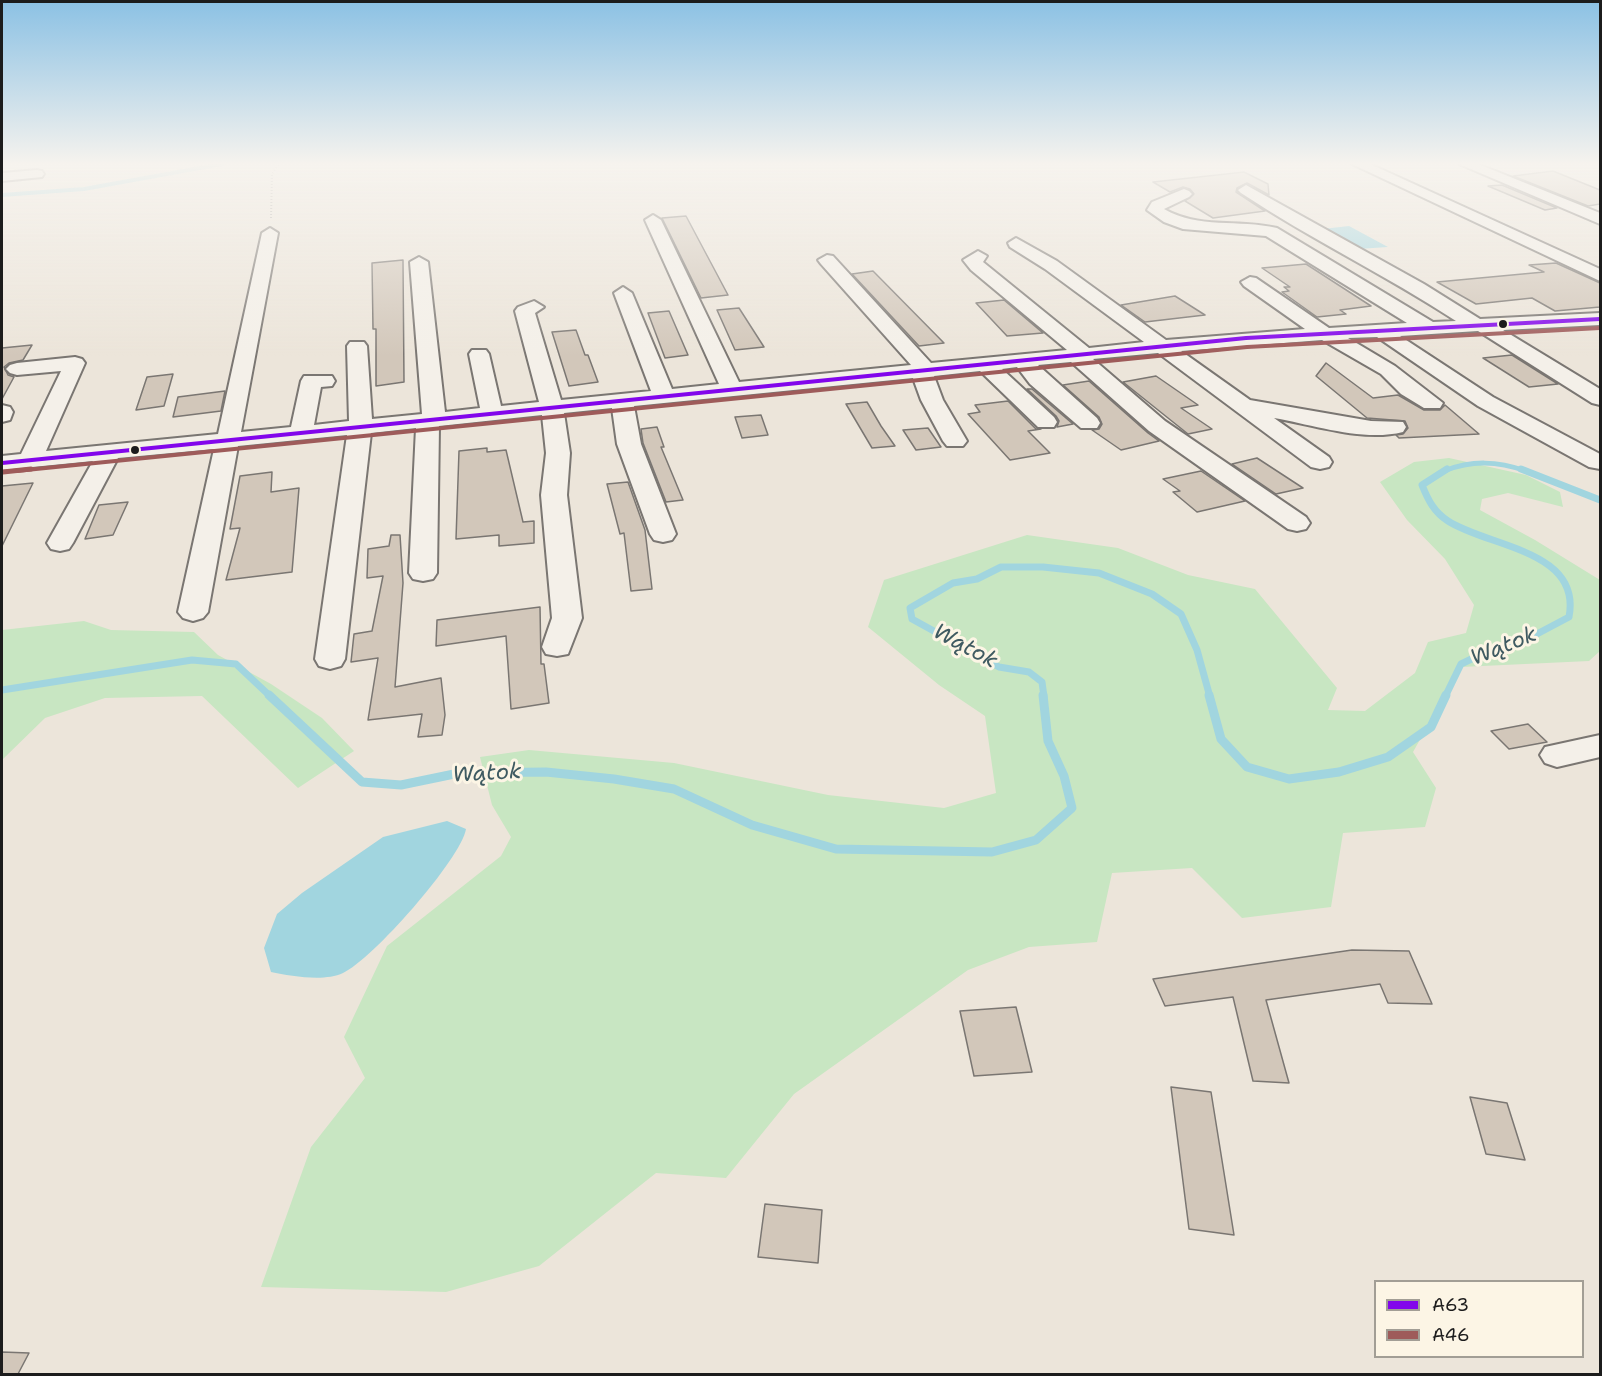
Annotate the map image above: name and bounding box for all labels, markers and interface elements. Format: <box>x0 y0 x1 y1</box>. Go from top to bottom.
unlabelled marker <box>1497 318 1509 330</box>
unlabelled marker <box>129 444 141 456</box>
water label: Wątok <box>928 619 1002 675</box>
water label: Wątok <box>1467 622 1541 672</box>
water label: Wątok <box>452 759 522 789</box>
legend <box>1374 1280 1584 1358</box>
text: A63 <box>1432 1293 1469 1317</box>
text: A46 <box>1432 1323 1469 1347</box>

